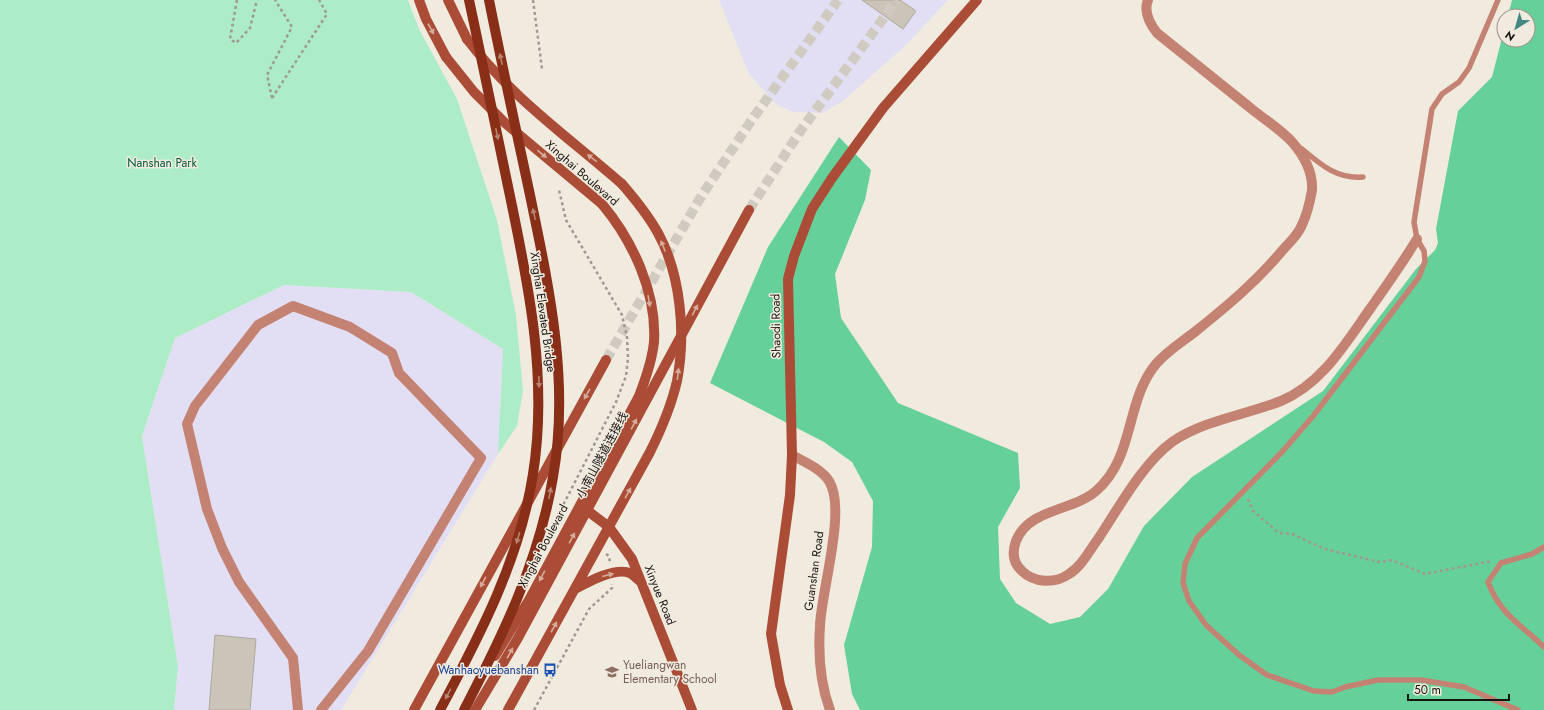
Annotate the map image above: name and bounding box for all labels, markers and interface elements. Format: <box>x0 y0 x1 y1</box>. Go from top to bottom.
north arrow <box>1496 8 1536 48</box>
one-way arrow <box>428 23 435 35</box>
text: N <box>1502 27 1518 45</box>
one-way arrow <box>498 53 504 66</box>
one-way arrow <box>495 128 501 140</box>
street label: Xinghai Boulevard <box>541 136 623 210</box>
one-way arrow <box>536 150 547 159</box>
park label: Nanshan Park <box>127 154 197 172</box>
one-way arrow <box>587 154 598 163</box>
one-way arrow <box>530 208 536 220</box>
one-way arrow <box>660 240 666 252</box>
street label: Xinghai Elevated Bridge <box>526 251 560 373</box>
street label: Shaodi Road <box>766 294 786 358</box>
one-way arrow <box>647 295 653 307</box>
one-way arrow <box>692 304 699 315</box>
one-way arrow <box>675 368 681 380</box>
one-way arrow <box>536 376 542 389</box>
one-way arrow <box>583 388 590 400</box>
street label: 小南山隧道连接线 <box>572 408 632 502</box>
one-way arrow <box>630 418 637 430</box>
one-way arrow <box>548 487 554 499</box>
one-way arrow <box>624 487 631 499</box>
street label: Xinghai Boulevard <box>513 501 573 591</box>
street label: Guanshan Road <box>799 530 829 612</box>
one-way arrow <box>515 532 521 544</box>
one-way arrow <box>569 533 575 544</box>
street label: Xinyue Road <box>640 562 680 628</box>
one-way arrow <box>539 571 545 582</box>
one-way arrow <box>602 571 615 577</box>
one-way arrow <box>480 576 486 587</box>
one-way arrow <box>551 621 557 633</box>
one-way arrow <box>507 647 514 659</box>
place label: Yueliangwan Elementary School <box>623 656 717 688</box>
place label: Wanhaoyuebanshan <box>438 661 539 679</box>
bus stop icon: Wanhaoyuebanshan <box>542 662 558 678</box>
school or university icon: Yueliangwan Elementary School <box>604 664 620 680</box>
scale bar <box>1408 676 1509 702</box>
text: 50 m <box>1414 681 1441 699</box>
one-way arrow <box>445 689 452 700</box>

